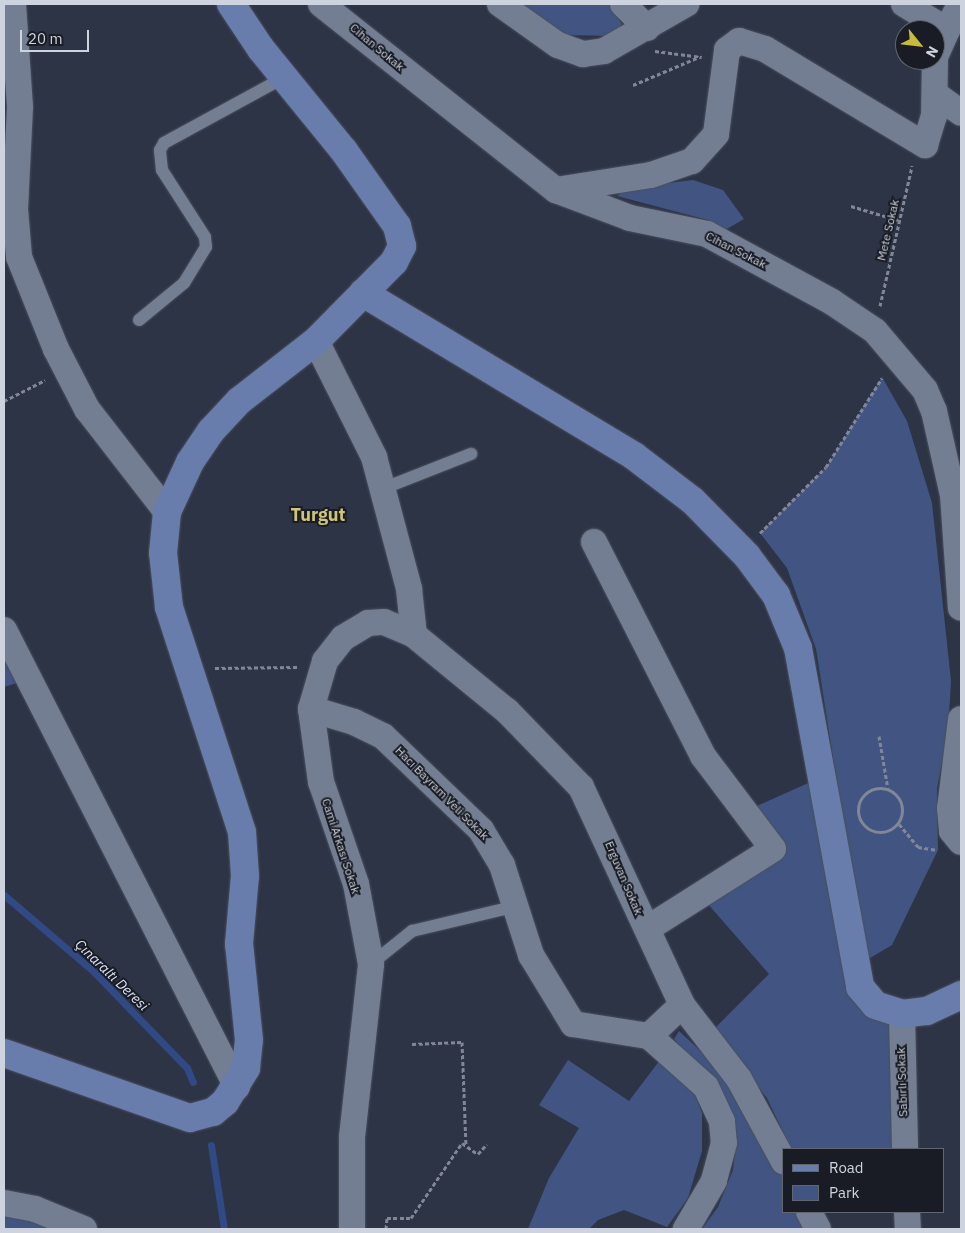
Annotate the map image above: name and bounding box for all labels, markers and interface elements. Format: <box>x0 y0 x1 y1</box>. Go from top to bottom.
scale bar <box>22 20 91 52</box>
street label: Cihan Sokak <box>347 20 407 74</box>
north arrow <box>895 20 945 70</box>
text: 20 m <box>28 29 63 48</box>
text: N <box>922 43 943 61</box>
street label: Mete Sokak <box>874 198 902 262</box>
street label: Cihan Sokak <box>703 229 769 271</box>
district label: Turgut <box>291 504 345 526</box>
street label: Hacı Bayram Veli Sokak <box>392 743 492 843</box>
street label: Cami Arkası Sokak <box>319 797 363 895</box>
street label: Erguvan Sokak <box>602 839 646 917</box>
water label: Çınaraltı Deresi <box>72 936 152 1014</box>
street label: Sabırlı Sokak <box>894 1047 910 1117</box>
legend <box>782 1148 945 1213</box>
text: Road <box>829 1158 864 1177</box>
text: Park <box>829 1183 859 1202</box>

